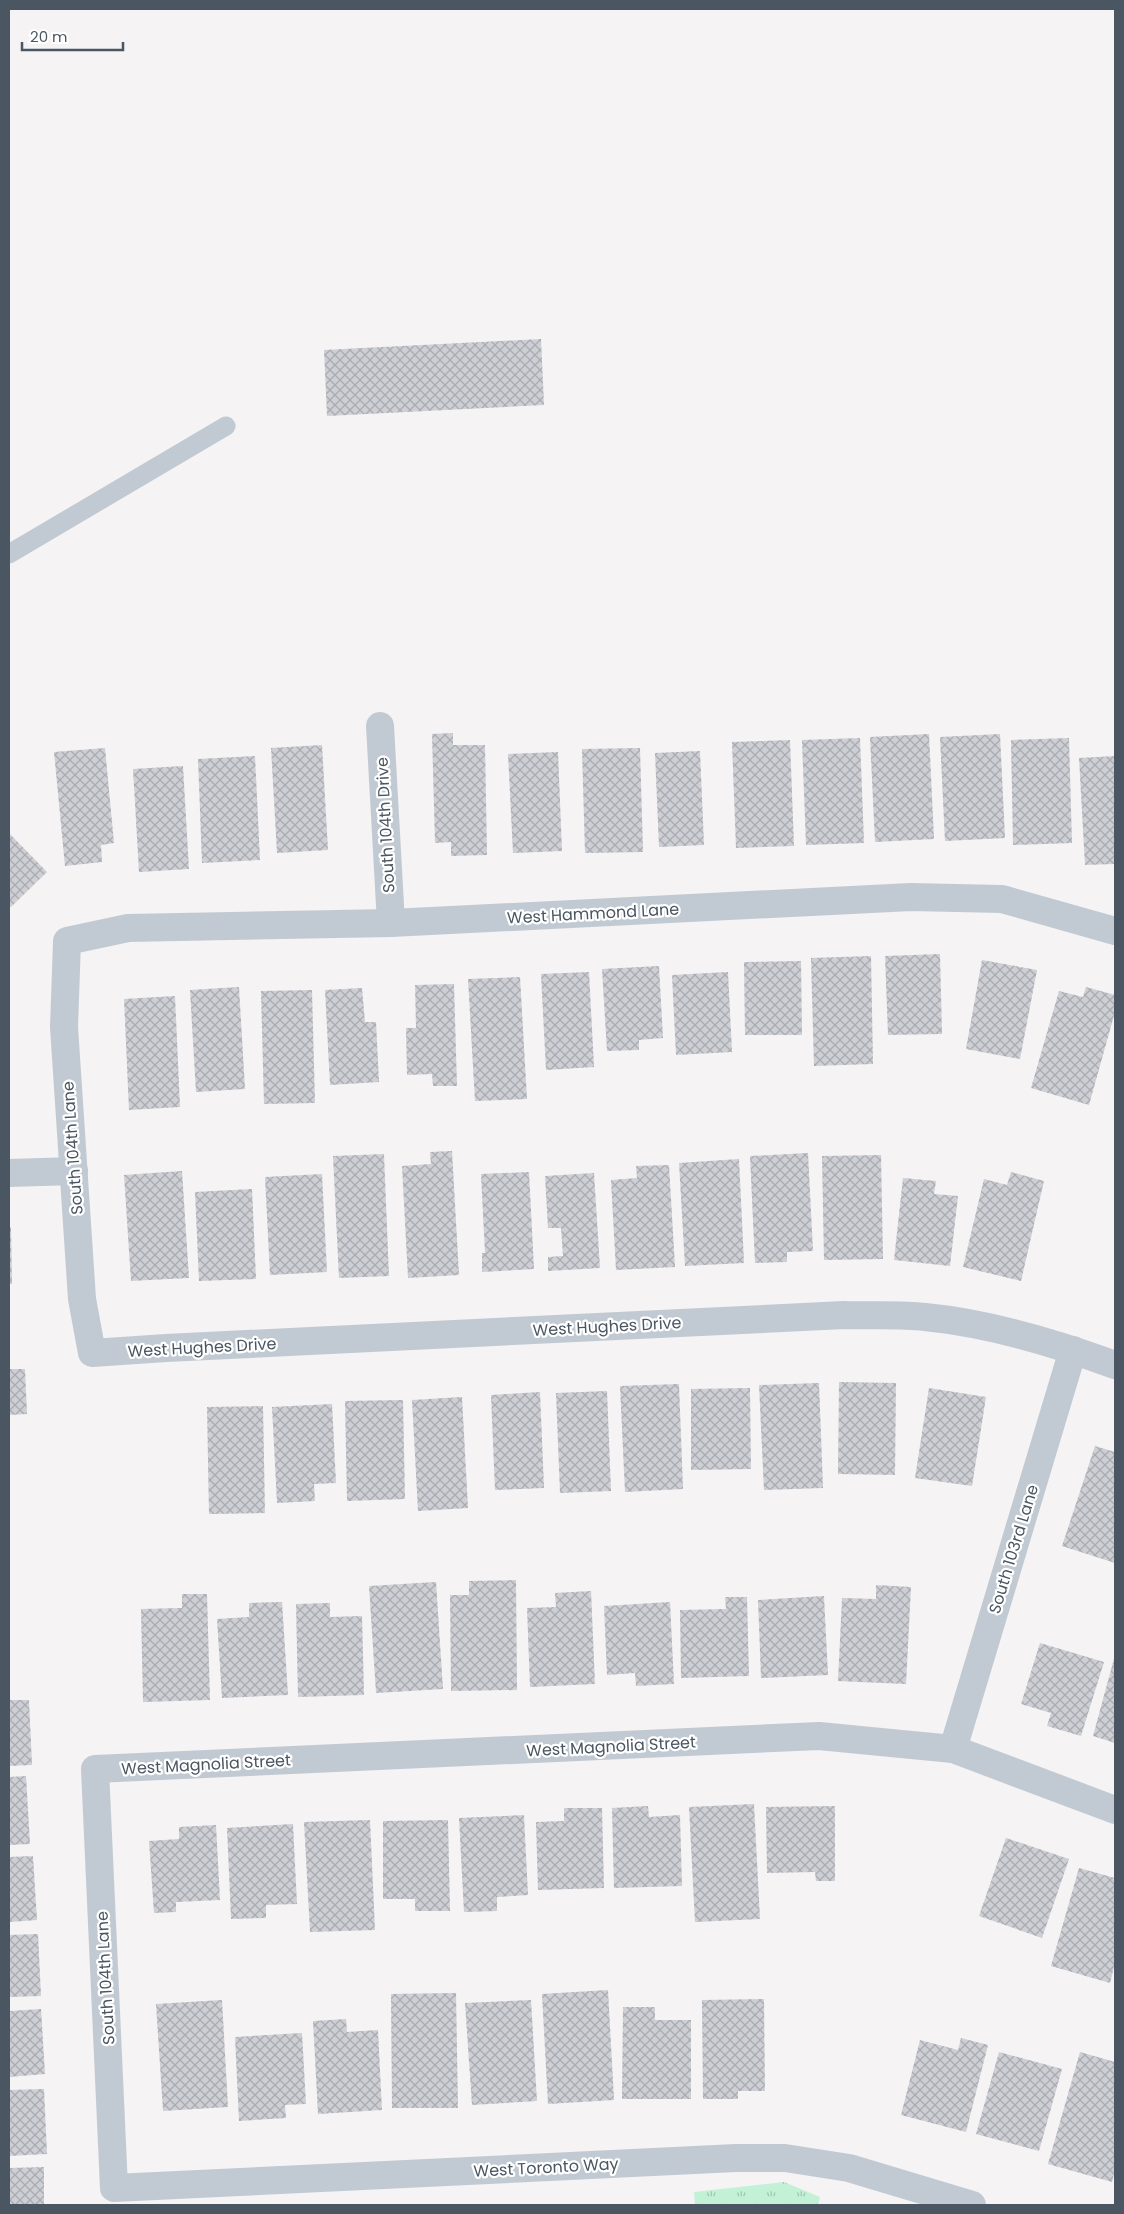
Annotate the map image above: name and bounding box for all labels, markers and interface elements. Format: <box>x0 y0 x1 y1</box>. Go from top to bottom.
scale bar <box>22 20 124 52</box>
text: 20 m <box>30 26 68 47</box>
street label: South 104th Drive <box>370 756 401 893</box>
street label: West Hammond Lane <box>506 898 680 929</box>
street label: South 104th Lane <box>56 1080 89 1215</box>
street label: West Hughes Drive <box>532 1311 682 1342</box>
street label: West Hughes Drive <box>127 1332 277 1363</box>
street label: South 103rd Lane <box>983 1482 1044 1616</box>
street label: West Magnolia Street <box>526 1731 697 1762</box>
street label: West Magnolia Street <box>121 1749 292 1780</box>
street label: South 104th Lane <box>91 1911 120 2045</box>
street label: West Toronto Way <box>473 2152 619 2183</box>

